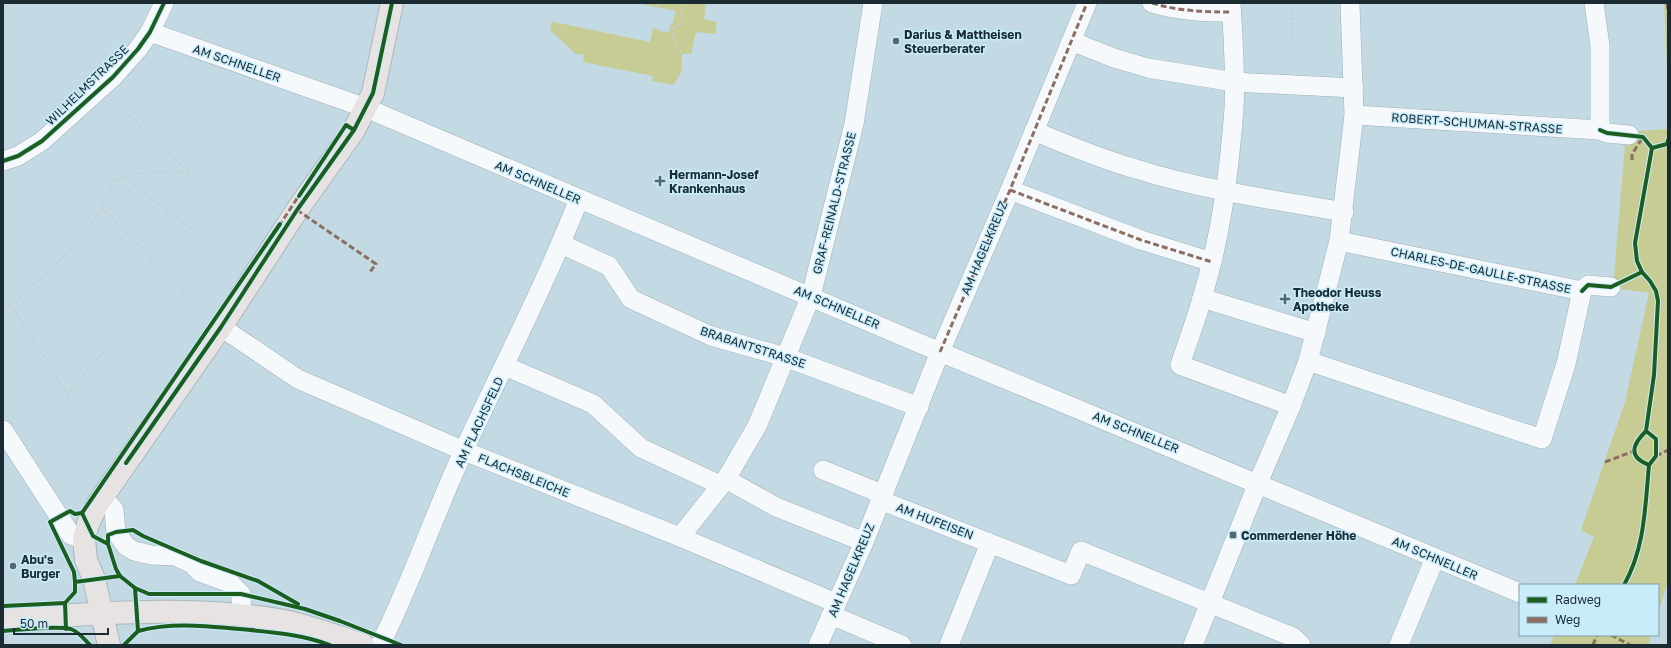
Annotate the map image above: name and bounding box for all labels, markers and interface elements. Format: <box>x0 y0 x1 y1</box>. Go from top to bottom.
place label: Darius & Mattheisen Steuerberater <box>904 27 1022 56</box>
marker: Darius & Mattheisen Steuerberater <box>891 36 901 46</box>
street label: AM SCHNELLER <box>191 41 283 85</box>
street label: WILHELMSTRASSE <box>42 42 132 128</box>
street label: ROBERT-SCHUMAN-STRASSE <box>1391 110 1563 136</box>
street label: GRAF-REINALD-STRASSE <box>809 130 859 276</box>
street label: AM SCHNELLER <box>493 157 583 207</box>
place label: Hermann-Josef Krankenhaus <box>669 167 759 196</box>
marker: Hermann-Josef Krankenhaus <box>654 175 666 187</box>
street label: AM HAGELKREUZ <box>957 199 1011 297</box>
street label: CHARLES-DE-GAULLE-STRASSE <box>1389 244 1573 296</box>
street label: AM SCHNELLER <box>792 282 882 332</box>
place label: Theodor Heuss Apotheke <box>1293 285 1382 314</box>
marker: Theodor Heuss Apotheke <box>1280 294 1290 304</box>
street label: BRABANTSTRASSE <box>698 323 808 371</box>
street label: AM FLACHSFELD <box>451 374 507 470</box>
street label: AM SCHNELLER <box>1091 408 1181 456</box>
street label: FLACHSBLEICHE <box>476 450 572 500</box>
street label: AM HUFEISEN <box>894 499 976 543</box>
street label: AM HAGELKREUZ <box>824 521 878 619</box>
place label: Commerdener Höhe <box>1241 528 1356 543</box>
marker: Commerdener Höhe <box>1228 530 1238 540</box>
street label: AM SCHNELLER <box>1390 533 1480 583</box>
place label: Abu's Burger <box>21 552 61 581</box>
marker: Abu's Burger <box>8 561 18 571</box>
legend <box>1519 584 1659 636</box>
text: Radweg <box>1555 592 1601 607</box>
scale bar <box>14 610 108 636</box>
text: Weg <box>1555 612 1580 627</box>
text: 50 m <box>20 616 48 631</box>

